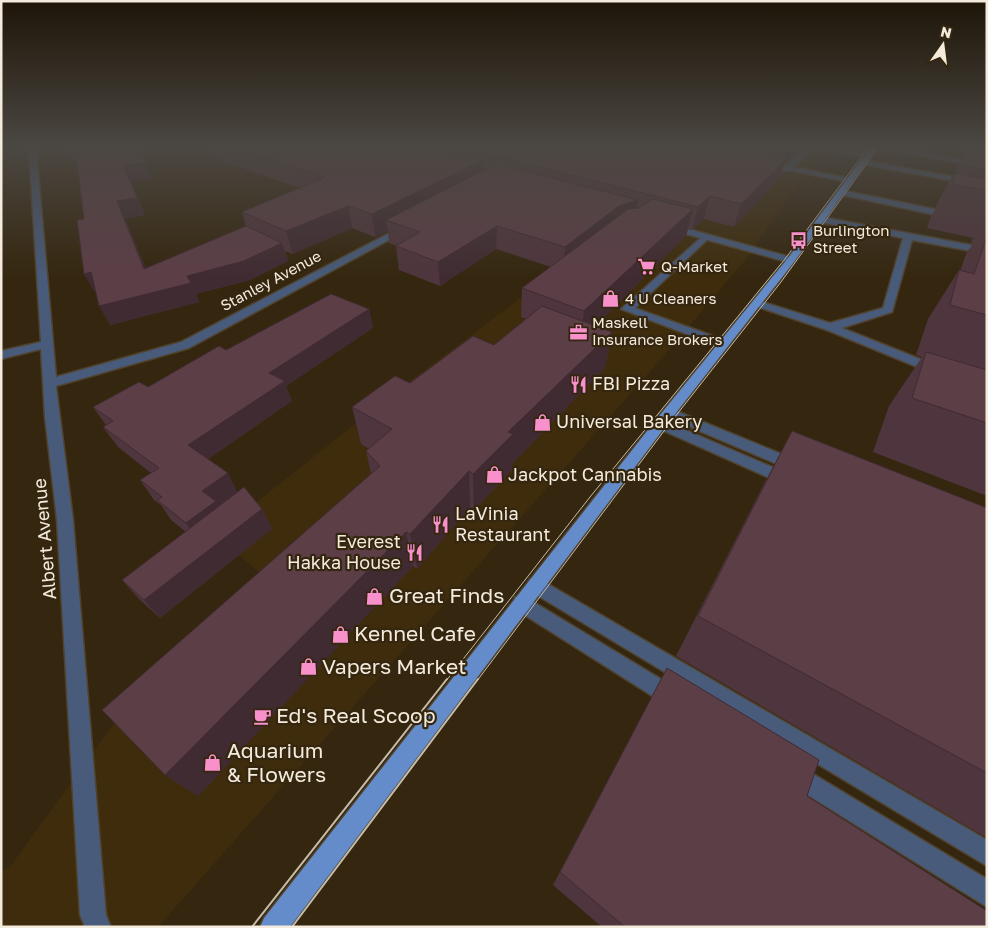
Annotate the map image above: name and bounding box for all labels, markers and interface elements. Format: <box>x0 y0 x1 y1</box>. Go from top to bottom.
north arrow <box>918 20 968 70</box>
text: N <box>939 22 953 41</box>
place label: Burlington Street <box>813 221 889 256</box>
bus stop icon: Burlington Street <box>789 230 809 250</box>
street label: Stanley Avenue <box>217 246 324 314</box>
supermarket icon: Q-Market <box>637 257 657 277</box>
place label: Q-Market <box>661 257 728 275</box>
shop icon: 4 U Cleaners <box>601 289 621 309</box>
place label: 4 U Cleaners <box>625 289 716 307</box>
place label: Maskell Insurance Brokers <box>592 313 722 348</box>
office icon: Maskell Insurance Brokers <box>568 322 588 342</box>
place label: FBI Pizza <box>592 372 670 394</box>
restaurant icon: FBI Pizza <box>568 374 588 394</box>
place label: Universal Bakery <box>556 410 702 432</box>
shop icon: Universal Bakery <box>532 412 552 432</box>
place label: Jackpot Cannabis <box>508 463 662 485</box>
shop icon: Jackpot Cannabis <box>484 465 504 485</box>
street label: Albert Avenue <box>28 478 60 601</box>
place label: LaVinia Restaurant <box>455 502 550 545</box>
restaurant icon: LaVinia Restaurant <box>431 514 451 534</box>
place label: Everest Hakka House <box>287 530 401 573</box>
restaurant icon: Everest Hakka House <box>405 542 425 562</box>
place label: Great Finds <box>389 582 504 608</box>
shop icon: Great Finds <box>365 586 385 606</box>
place label: Kennel Cafe <box>354 620 476 646</box>
shop icon: Kennel Cafe <box>330 624 350 644</box>
place label: Vapers Market <box>322 653 466 679</box>
shop icon: Vapers Market <box>298 657 318 677</box>
place label: Ed's Real Scoop <box>276 702 436 728</box>
cafe icon: Ed's Real Scoop <box>252 706 272 726</box>
place label: Aquarium & Flowers <box>227 737 326 787</box>
shop icon: Aquarium & Flowers <box>203 753 223 773</box>

